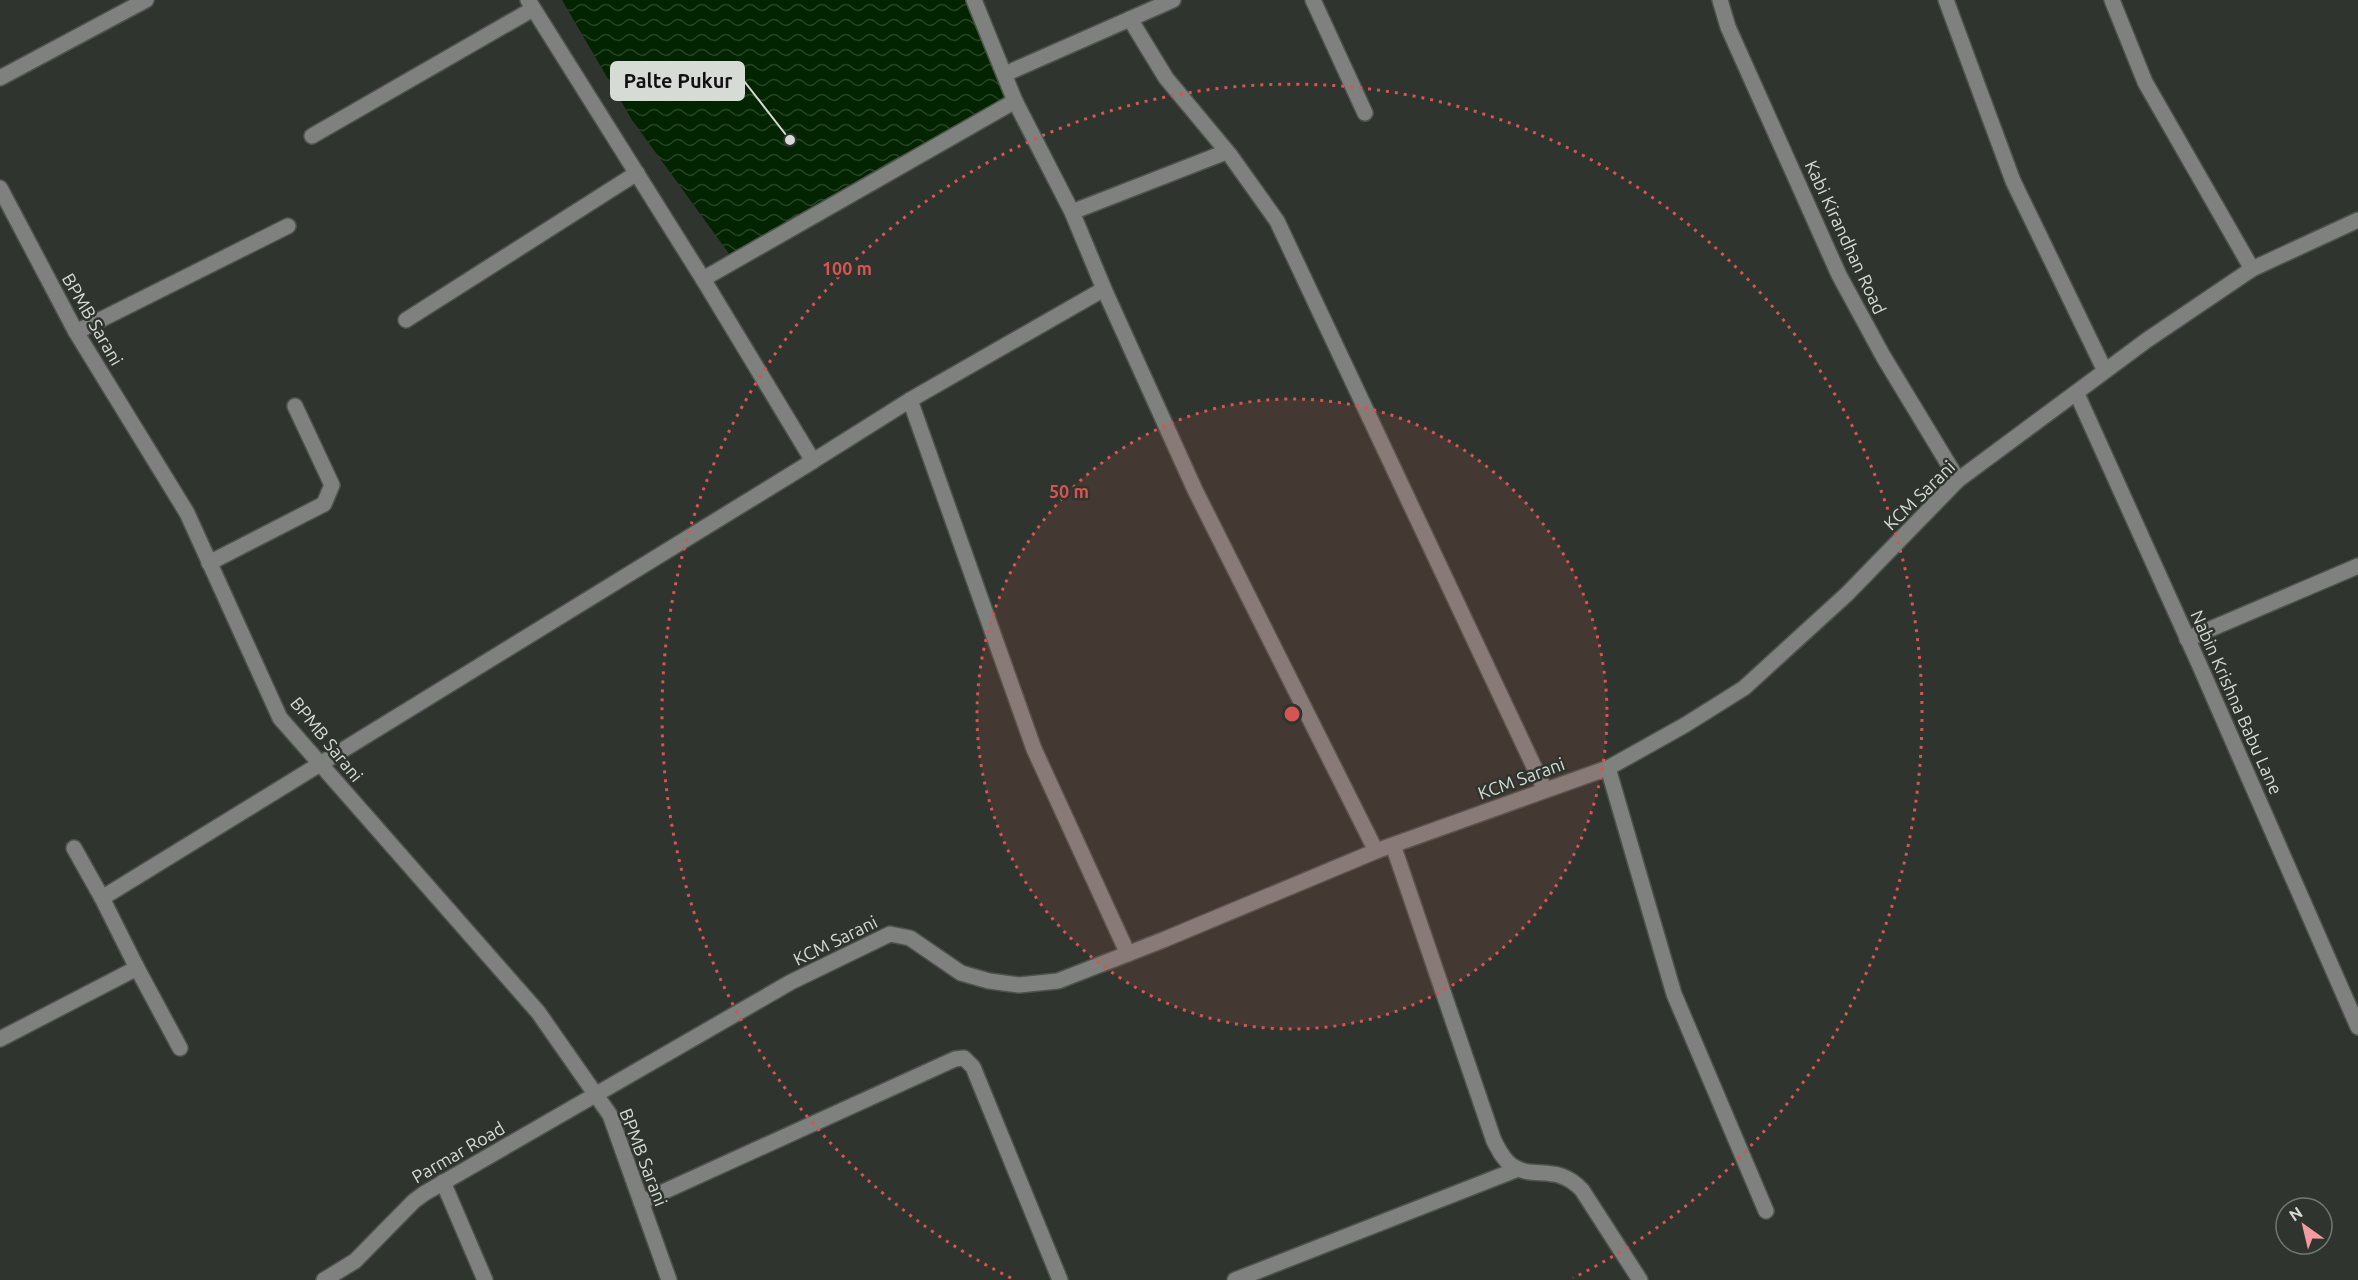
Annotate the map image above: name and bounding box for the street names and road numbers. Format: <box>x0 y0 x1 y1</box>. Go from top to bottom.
street label: Kabi Kirandhan Road <box>1802 157 1890 317</box>
street label: BPMB Sarani <box>59 269 127 369</box>
street label: KCM Sarani <box>1879 456 1959 534</box>
street label: Nabin Krishna Babu Lane <box>2187 607 2287 797</box>
street label: BPMB Sarani <box>287 693 367 785</box>
street label: KCM Sarani <box>1475 753 1567 803</box>
street label: KCM Sarani <box>790 911 880 969</box>
street label: BPMB Sarani <box>616 1105 672 1209</box>
street label: Parmar Road <box>408 1117 508 1187</box>

